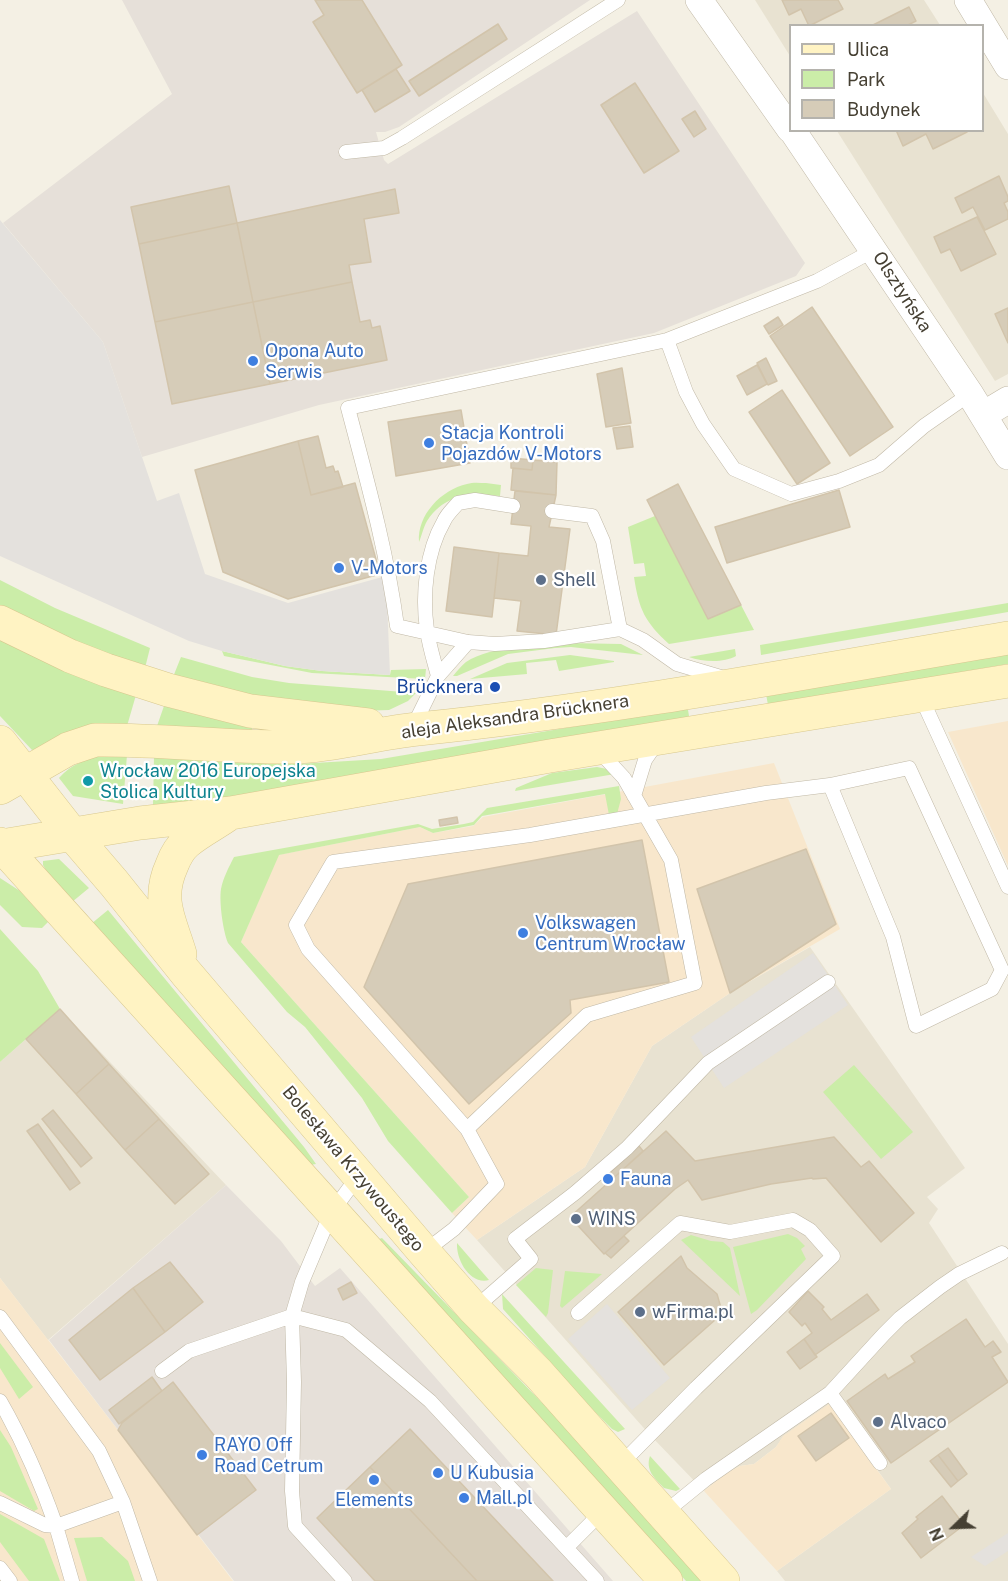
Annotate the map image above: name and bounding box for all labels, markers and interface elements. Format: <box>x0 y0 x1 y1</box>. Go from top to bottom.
legend <box>789 24 984 132</box>
text: Ulica <box>847 39 889 60</box>
text: Park <box>847 69 885 90</box>
text: Budynek <box>847 99 921 120</box>
street label: Olsztyńska <box>868 248 936 336</box>
place label: Opona Auto Serwis <box>265 340 364 382</box>
marker: Opona Auto Serwis <box>246 354 260 368</box>
place label: Stacja Kontroli Pojazdów V-Motors <box>441 422 602 464</box>
marker: Stacja Kontroli Pojazdów V-Motors <box>422 436 436 450</box>
place label: V-Motors <box>351 557 428 579</box>
marker: V-Motors <box>332 561 346 575</box>
place label: Shell <box>553 569 596 591</box>
marker: Shell <box>534 573 548 587</box>
place label: Brücknera <box>396 676 483 698</box>
marker: Brücknera <box>488 680 502 694</box>
street label: aleja Aleksandra Brücknera <box>400 690 630 744</box>
place label: Wrocław 2016 Europejska Stolica Kultury <box>100 760 316 802</box>
marker: Wrocław 2016 Europejska Stolica Kultury <box>81 774 95 788</box>
place label: Volkswagen Centrum Wrocław <box>535 912 686 954</box>
marker: Volkswagen Centrum Wrocław <box>516 926 530 940</box>
street label: Bolesława Krzywoustego <box>277 1082 429 1256</box>
place label: Fauna <box>620 1168 671 1190</box>
marker: Fauna <box>601 1172 615 1186</box>
place label: WINS <box>588 1208 636 1230</box>
marker: WINS <box>569 1212 583 1226</box>
place label: wFirma.pl <box>652 1301 734 1323</box>
marker: wFirma.pl <box>633 1305 647 1319</box>
place label: Alvaco <box>890 1411 947 1433</box>
marker: Alvaco <box>871 1415 885 1429</box>
place label: RAYO Off Road Cetrum <box>214 1434 323 1476</box>
marker: RAYO Off Road Cetrum <box>195 1448 209 1462</box>
place label: U Kubusia <box>450 1462 534 1484</box>
marker: U Kubusia <box>431 1466 445 1480</box>
marker: Elements <box>367 1473 381 1487</box>
place label: Mall.pl <box>476 1487 533 1509</box>
place label: Elements <box>335 1489 413 1511</box>
marker: Mall.pl <box>457 1491 471 1505</box>
north arrow <box>924 1497 984 1557</box>
text: N <box>926 1525 948 1544</box>

